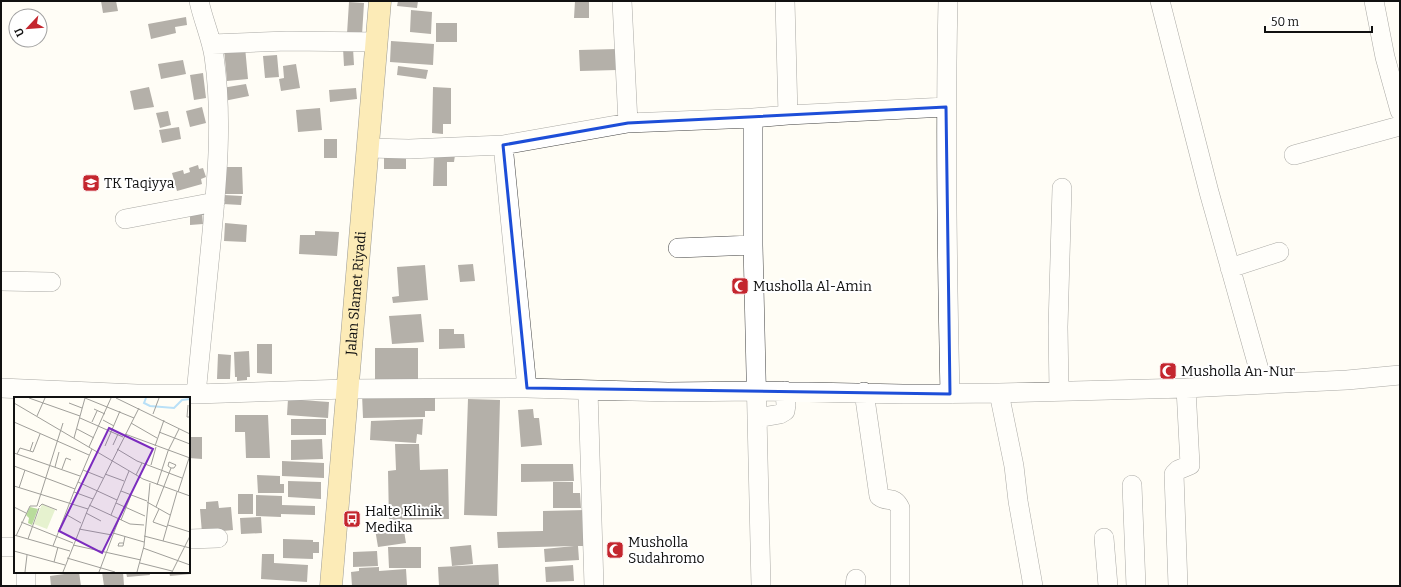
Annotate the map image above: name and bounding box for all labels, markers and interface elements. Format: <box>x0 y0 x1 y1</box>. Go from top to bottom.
north arrow <box>8 8 48 48</box>
scale bar <box>1265 8 1372 34</box>
text: 50 m <box>1271 15 1300 29</box>
text: U <box>12 26 27 39</box>
school or university icon: TK Taqiyya <box>81 173 101 193</box>
place label: TK Taqiyya <box>104 175 175 192</box>
street label: Jalan Slamet Riyadi <box>342 230 369 357</box>
mosque icon: Musholla Al-Amin <box>730 276 750 296</box>
place label: Musholla Al-Amin <box>753 278 872 295</box>
mosque icon: Musholla An-Nur <box>1158 361 1178 381</box>
place label: Musholla An-Nur <box>1181 363 1295 380</box>
inset map <box>14 397 190 573</box>
place label: Halte Klinik Medika <box>365 503 442 536</box>
bus stop icon: Halte Klinik Medika <box>342 509 362 529</box>
place label: Musholla Sudahromo <box>628 534 705 567</box>
mosque icon: Musholla Sudahromo <box>605 540 625 560</box>

